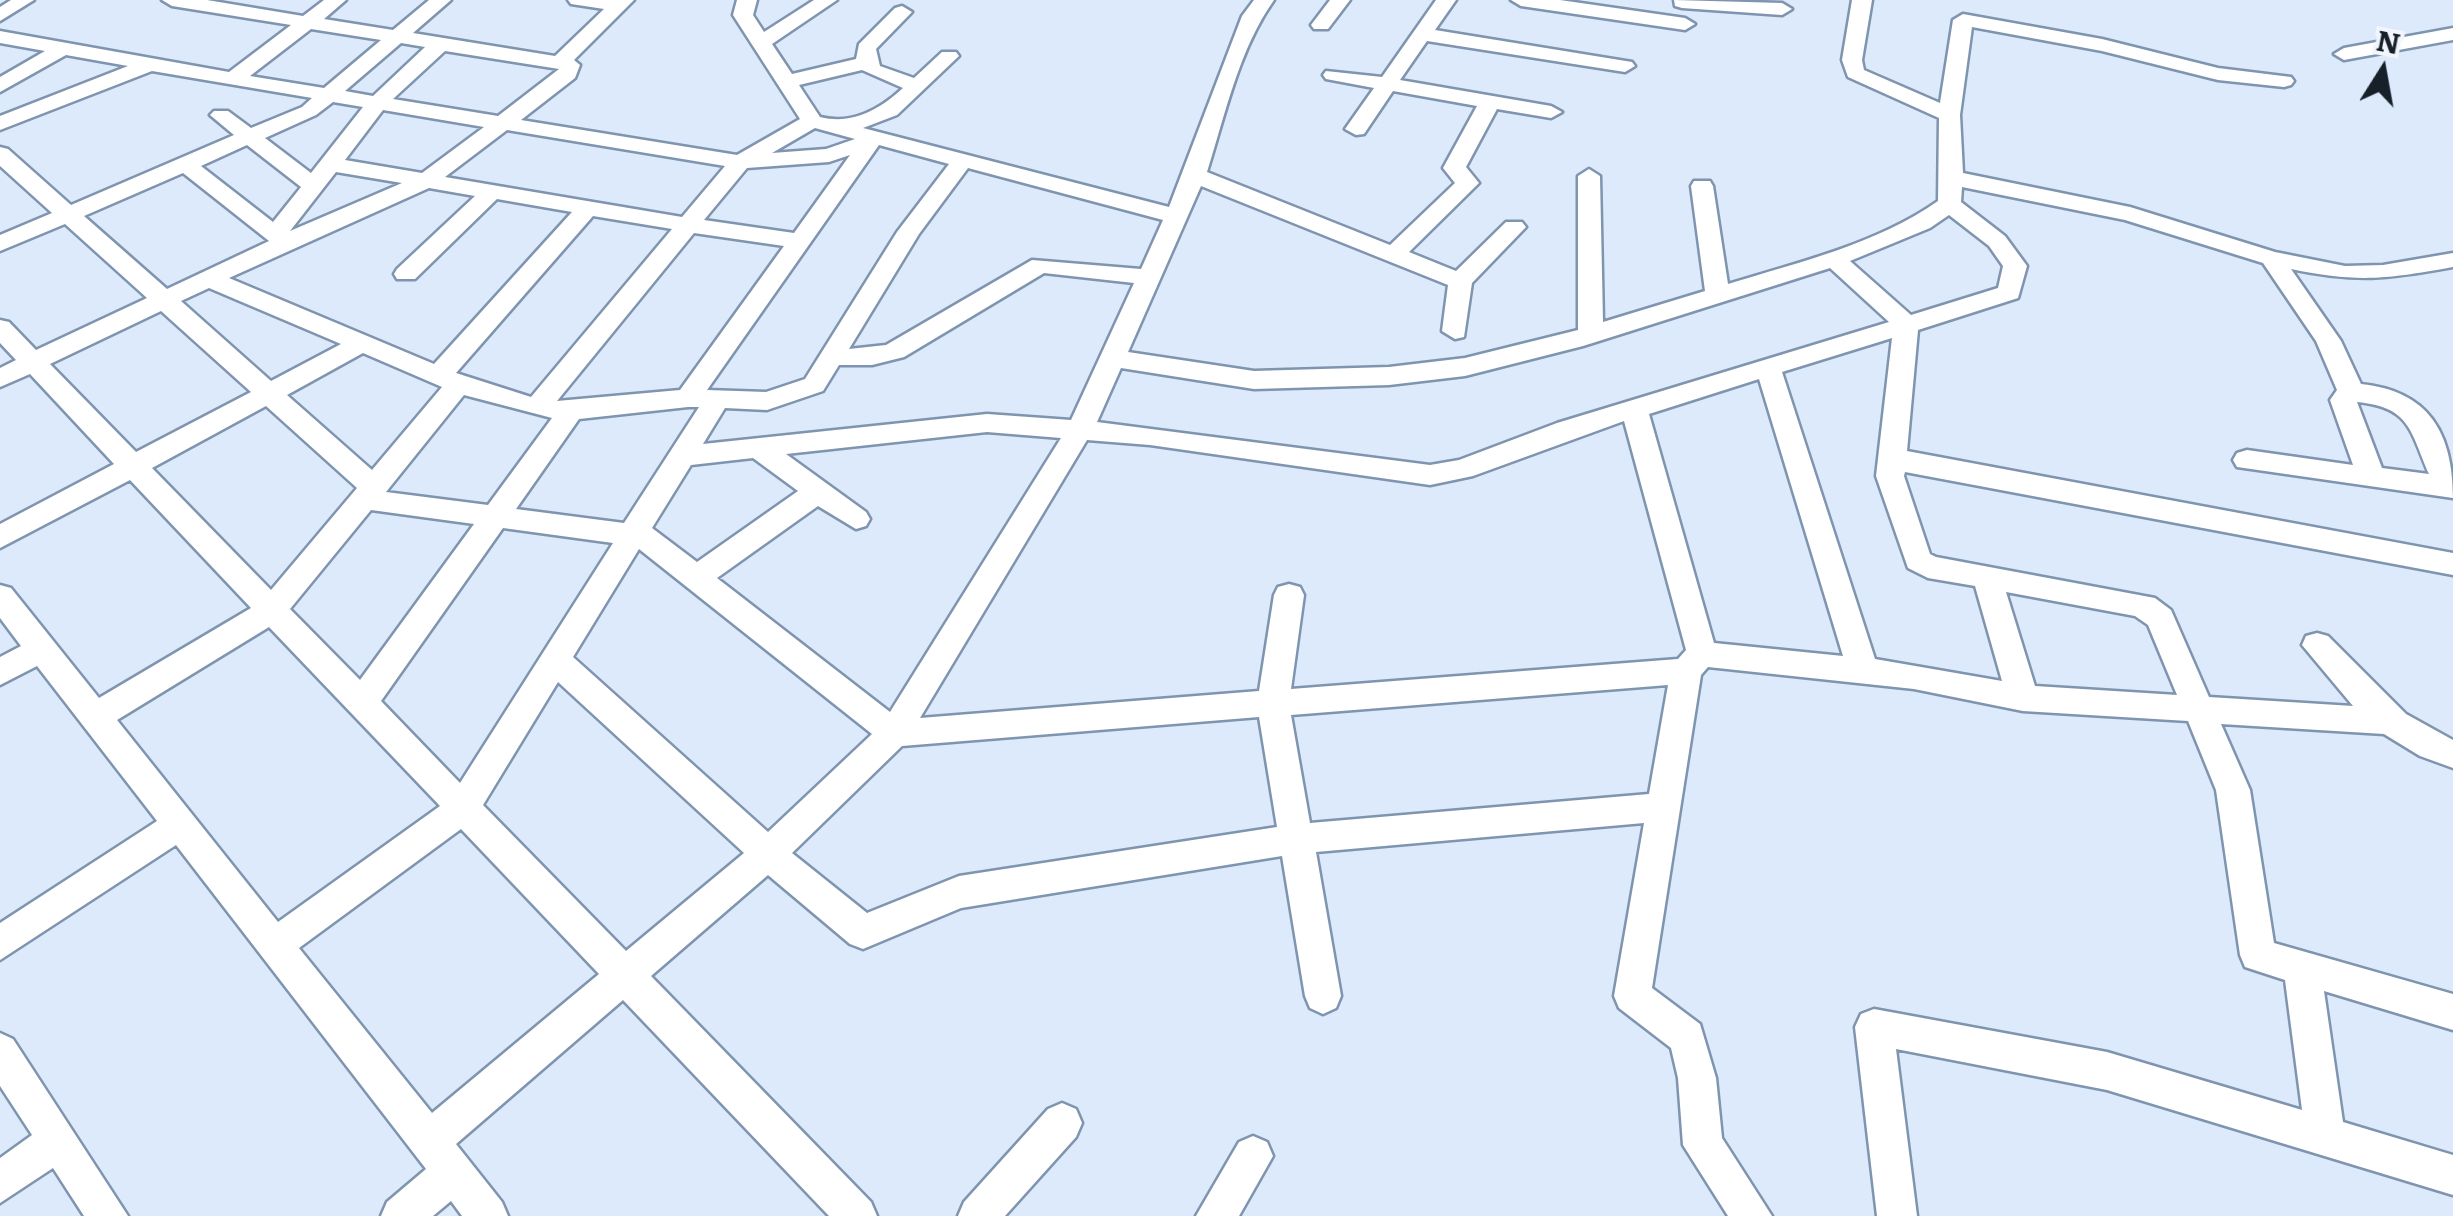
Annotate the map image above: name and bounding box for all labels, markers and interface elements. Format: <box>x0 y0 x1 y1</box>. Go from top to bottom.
text: N <box>2373 18 2404 63</box>
north arrow <box>2333 20 2433 120</box>

